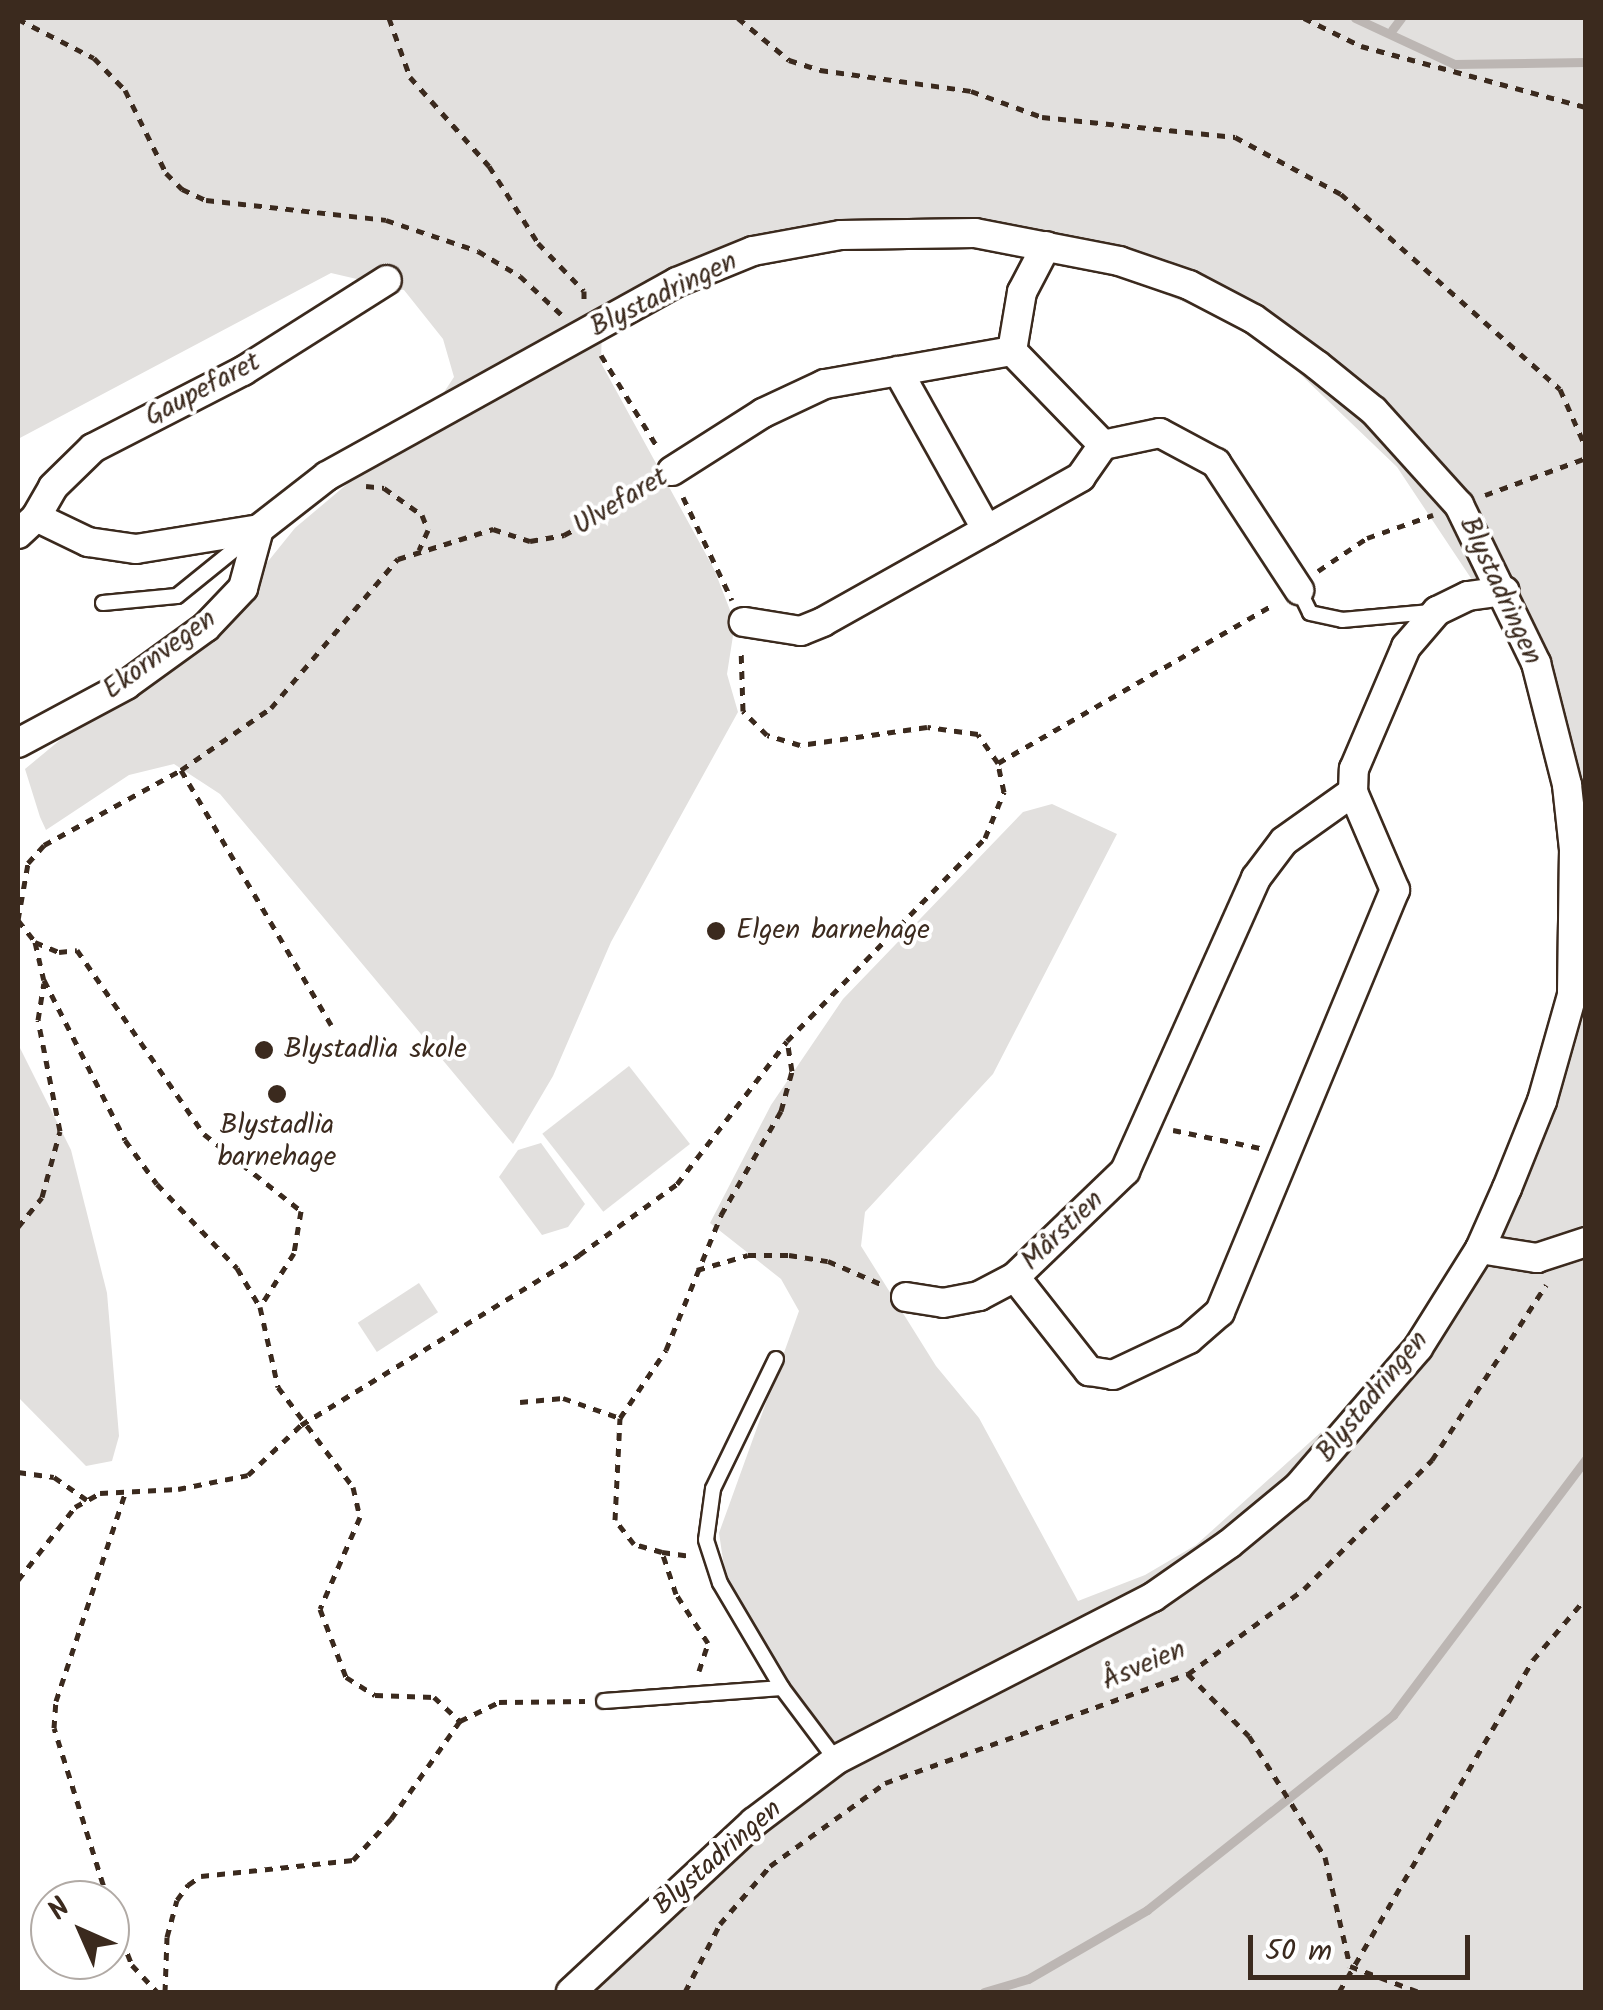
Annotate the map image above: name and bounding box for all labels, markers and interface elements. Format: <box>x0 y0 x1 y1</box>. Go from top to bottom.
street label: Blystadringen <box>585 245 743 345</box>
street label: Gaupefaret <box>139 346 267 434</box>
street label: Ulvefaret <box>568 461 674 543</box>
street label: Blystadringen <box>1451 512 1549 670</box>
street label: Ekornvegen <box>97 603 223 707</box>
place label: Elgen barnehage <box>736 914 930 948</box>
marker: Elgen barnehage <box>705 920 727 942</box>
place label: Blystadlia skole <box>284 1033 467 1067</box>
marker: Blystadlia skole <box>253 1039 275 1061</box>
marker: Blystadlia barnehage <box>266 1083 288 1105</box>
place label: Blystadlia barnehage <box>218 1109 336 1175</box>
street label: Mårstien <box>1015 1184 1111 1278</box>
street label: Blystadringen <box>1310 1324 1436 1470</box>
street label: Åsveien <box>1097 1633 1191 1699</box>
street label: Blystadringen <box>647 1793 789 1923</box>
north arrow <box>30 1880 130 1980</box>
text: N <box>38 1888 82 1932</box>
scale bar <box>1253 1915 1476 1977</box>
text: 50 m <box>1265 1928 1332 1976</box>

